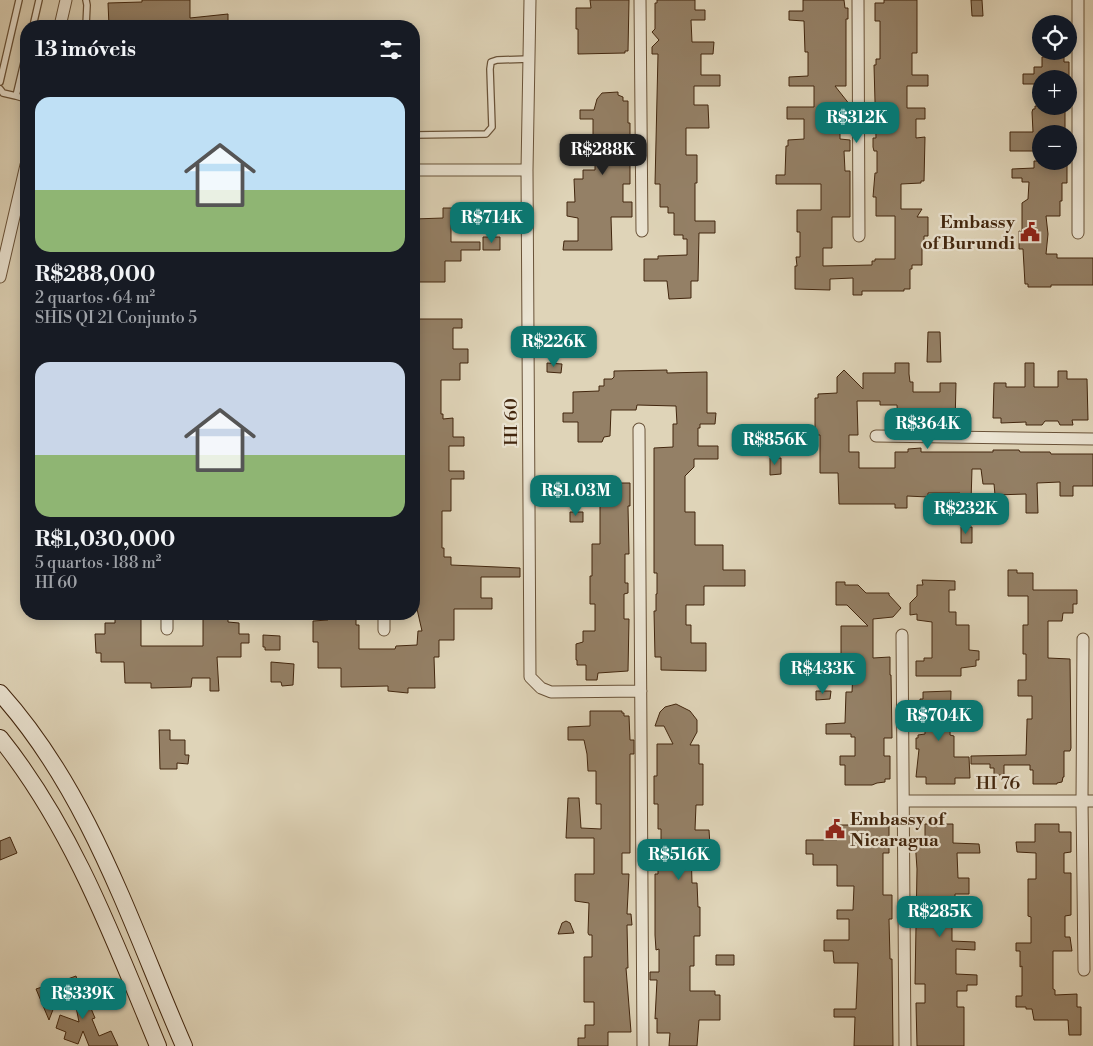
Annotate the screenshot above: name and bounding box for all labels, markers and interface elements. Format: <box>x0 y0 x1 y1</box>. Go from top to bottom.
map controls <box>1032 15 1077 170</box>
button: locate <box>1032 15 1077 60</box>
icon: filters <box>377 36 405 64</box>
text: 13 imóveis <box>35 37 136 63</box>
button: + <box>1032 70 1077 115</box>
pin: R$312K <box>816 102 898 144</box>
text: R$312K <box>826 108 888 128</box>
button: − <box>1032 125 1077 170</box>
icon: home <box>175 130 265 220</box>
pin: R$288K <box>562 134 644 176</box>
text: R$288K <box>571 140 635 160</box>
pin: R$714K <box>451 202 533 244</box>
text: R$714K <box>461 208 523 228</box>
place label: Embassy of Burundi <box>922 211 1016 255</box>
public building icon: Embassy of Burundi <box>1019 221 1041 243</box>
text: R$288,000 <box>35 262 155 288</box>
text: 2 quartos · 64 m² <box>35 288 155 308</box>
text: SHIS QI 21 Conjunto 5 <box>35 308 197 328</box>
pin: R$226K <box>513 326 595 368</box>
text: R$226K <box>522 332 586 352</box>
icon: home <box>175 395 265 485</box>
street label: HI 60 <box>500 398 523 446</box>
pin: R$364K <box>887 408 969 450</box>
text: R$364K <box>895 414 961 434</box>
pin: R$856K <box>734 424 816 466</box>
text: R$856K <box>743 430 807 450</box>
pin: R$1.03M <box>530 474 622 517</box>
text: R$1.03M <box>541 481 611 501</box>
pin: R$232K <box>925 492 1007 535</box>
text: R$232K <box>934 499 998 519</box>
text: R$1,030,000 <box>35 527 175 553</box>
text: 5 quartos · 188 m² <box>35 553 161 573</box>
text: HI 60 <box>35 573 77 593</box>
pin: R$433K <box>782 652 864 695</box>
text: R$433K <box>791 659 855 679</box>
pin: R$704K <box>898 700 980 742</box>
text: R$704K <box>906 706 972 726</box>
street label: HI 76 <box>976 772 1020 795</box>
place label: Embassy of Nicaragua <box>850 808 947 852</box>
public building icon: Embassy of Nicaragua <box>824 818 846 840</box>
pin: R$516K <box>638 838 720 881</box>
text: R$516K <box>648 845 710 865</box>
pin: R$285K <box>899 896 981 938</box>
text: R$285K <box>908 902 972 922</box>
pin: R$339K <box>42 978 124 1020</box>
text: R$339K <box>51 984 115 1004</box>

